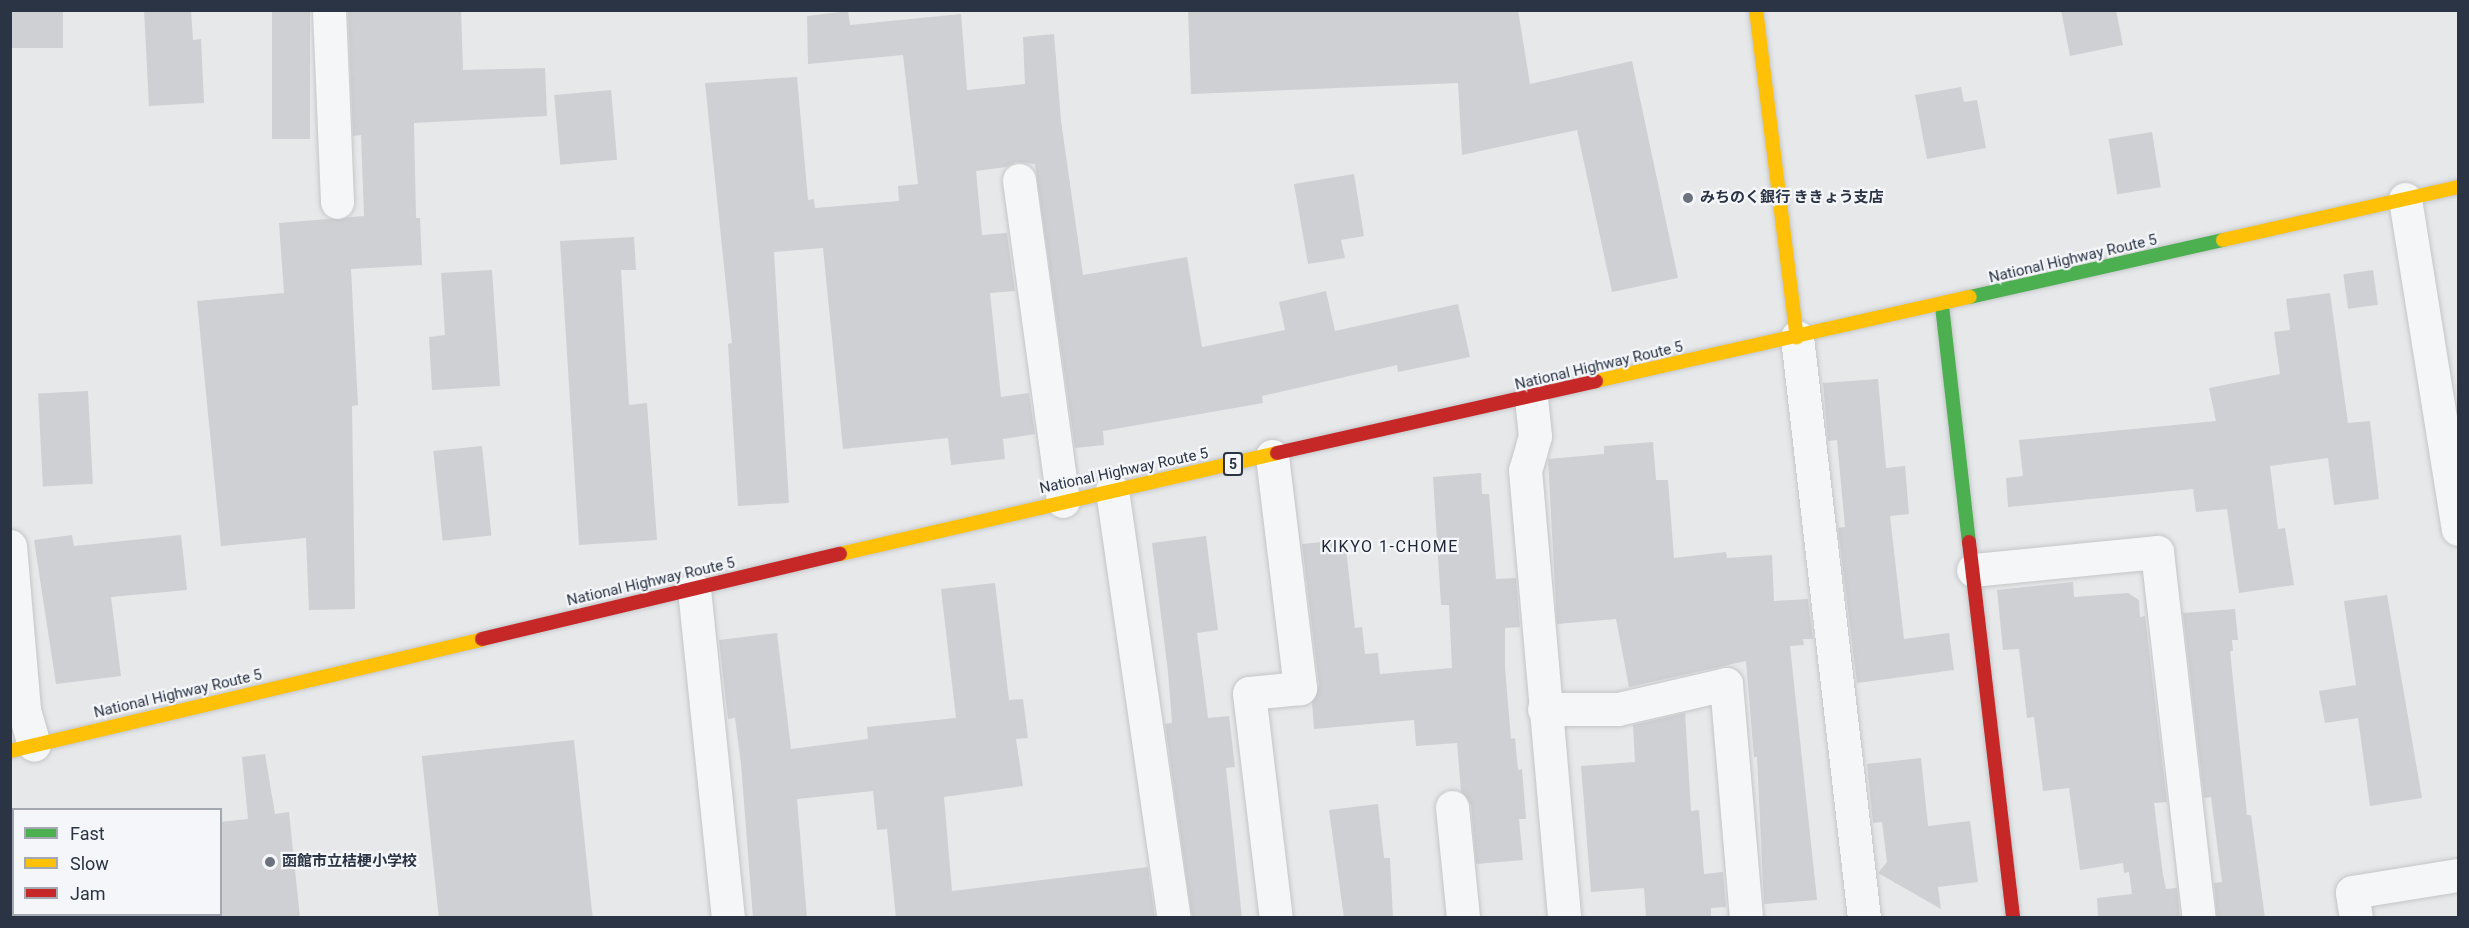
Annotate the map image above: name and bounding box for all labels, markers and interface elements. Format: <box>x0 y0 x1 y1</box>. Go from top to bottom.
place label: みちのく銀行 ききょう支店 <box>1700 189 1884 207</box>
marker: みちのく銀行 ききょう支店 <box>1681 191 1695 205</box>
street label: National Highway Route 5 <box>1987 231 2159 287</box>
street label: National Highway Route 5 <box>1513 338 1685 394</box>
street label: National Highway Route 5 <box>1038 444 1210 498</box>
road number: 5 <box>1222 453 1244 475</box>
district label: KIKYO 1-CHOME <box>1321 537 1459 557</box>
street label: National Highway Route 5 <box>565 554 737 610</box>
street label: National Highway Route 5 <box>92 666 264 722</box>
legend <box>12 808 222 916</box>
text: Fast <box>70 823 105 844</box>
text: Slow <box>70 853 109 874</box>
place label: 函館市立桔梗小学校 <box>282 853 417 871</box>
marker: 函館市立桔梗小学校 <box>263 855 277 869</box>
text: Jam <box>70 883 106 904</box>

